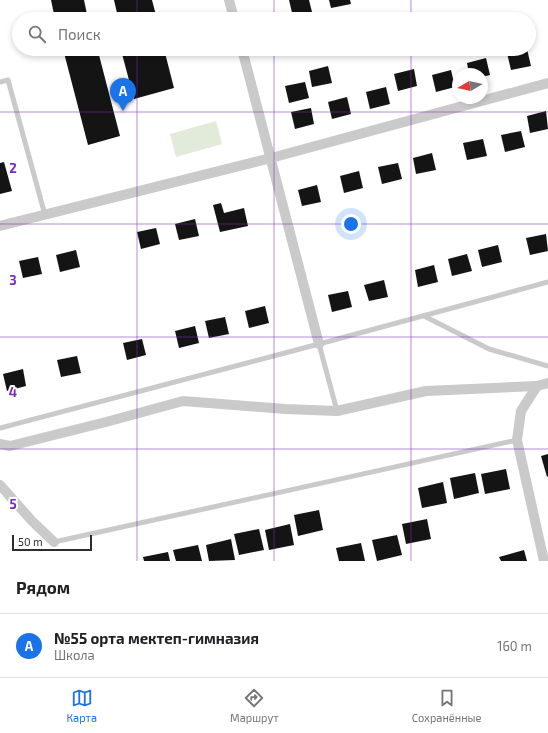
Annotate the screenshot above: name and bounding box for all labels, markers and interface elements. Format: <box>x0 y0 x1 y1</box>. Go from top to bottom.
search box <box>12 12 536 56</box>
icon: search <box>26 23 48 45</box>
text: Поиск <box>58 25 101 43</box>
north arrow <box>452 68 488 104</box>
pin: A <box>110 78 136 111</box>
text: 2 <box>9 160 17 176</box>
your location <box>341 214 361 234</box>
text: 3 <box>9 272 17 288</box>
text: 4 <box>9 384 17 400</box>
text: 5 <box>9 496 17 512</box>
scale bar <box>12 533 92 552</box>
text: 50 m <box>18 535 43 548</box>
text: Рядом <box>16 577 70 597</box>
text: №55 орта мектеп-гимназия <box>54 629 259 647</box>
text: A <box>25 638 33 654</box>
text: 160 m <box>497 638 532 654</box>
text: Школа <box>54 647 95 663</box>
tab: Карта <box>67 687 97 724</box>
tab: Маршрут <box>230 687 279 724</box>
tab: Сохранённые <box>412 687 481 724</box>

